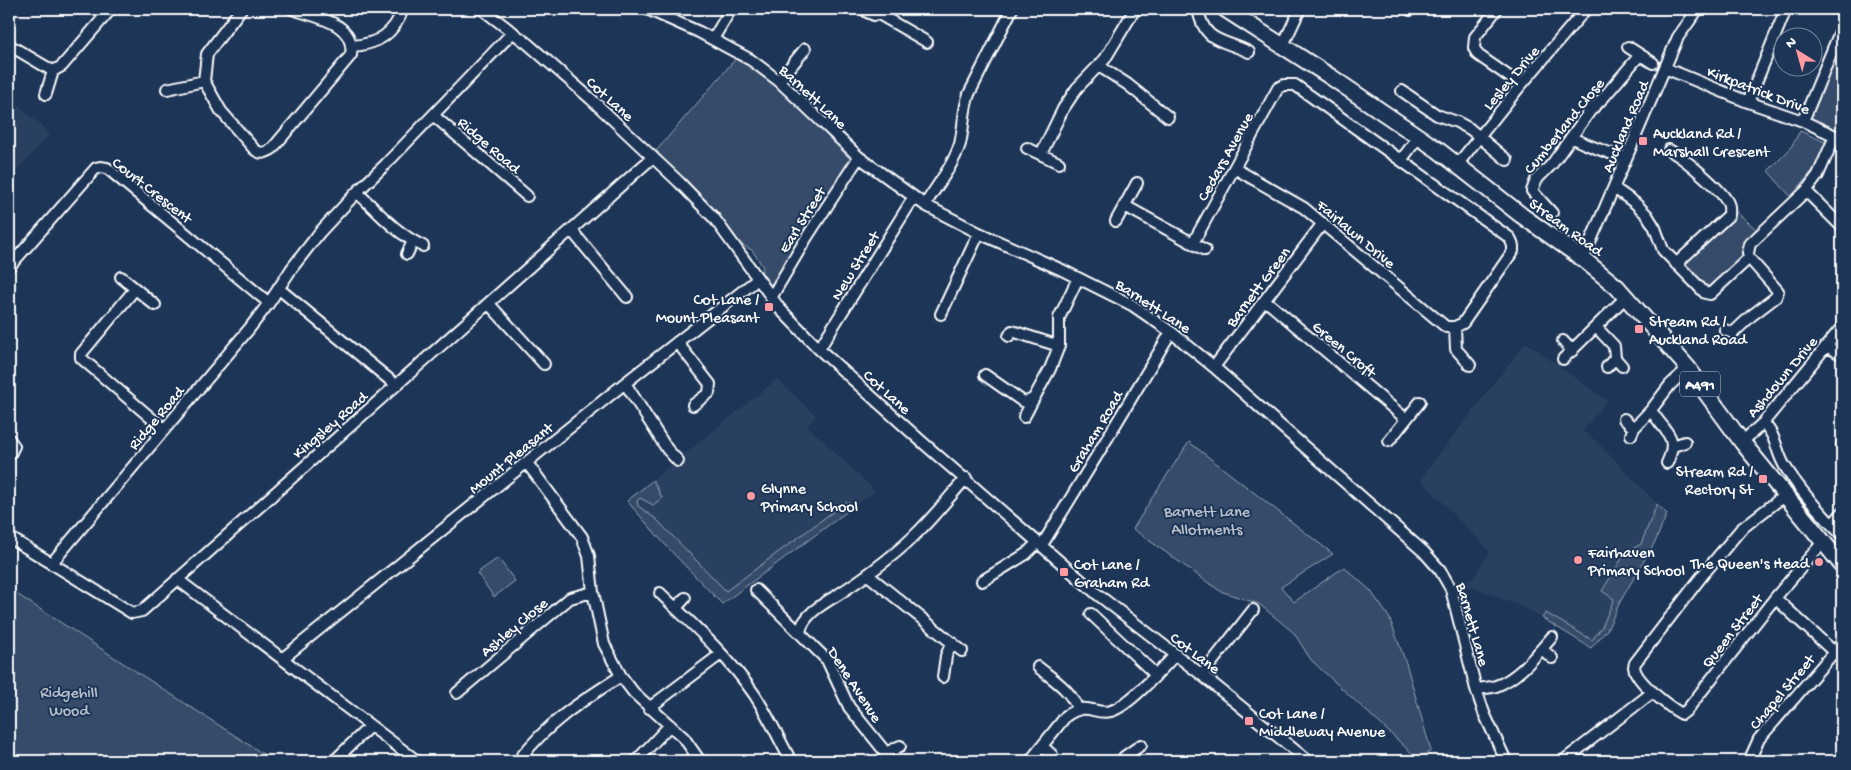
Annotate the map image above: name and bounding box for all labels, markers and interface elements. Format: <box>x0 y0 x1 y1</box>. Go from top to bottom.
north arrow <box>1774 28 1824 78</box>
text: N <box>1783 34 1800 53</box>
street label: Lesley Drive <box>1480 43 1546 115</box>
street label: Barnett Lane <box>773 62 850 135</box>
street label: Kirkpatrick Drive <box>1704 64 1813 121</box>
street label: Cot Lane <box>581 74 637 128</box>
street label: Cumberland Close <box>1521 75 1611 179</box>
street label: Auckland Road <box>1599 77 1656 176</box>
street label: Cedars Avenue <box>1195 109 1260 205</box>
street label: Ridge Road <box>452 114 524 180</box>
place label: Auckland Rd / Marshall Crescent <box>1653 126 1771 163</box>
marker: Auckland Rd / Marshall Crescent <box>1637 135 1649 147</box>
street label: Court Crescent <box>107 154 196 230</box>
street label: Earl Street <box>776 183 833 257</box>
street label: Fairlawn Drive <box>1311 196 1399 275</box>
street label: Stream Road <box>1524 196 1607 263</box>
street label: New Street <box>828 228 886 305</box>
street label: Barnett Green <box>1223 244 1296 333</box>
street label: Barnett Lane <box>1110 276 1194 340</box>
place label: Cot Lane / Mount Pleasant <box>656 292 760 329</box>
marker: Cot Lane / Mount Pleasant <box>763 301 775 313</box>
place label: Stream Rd / Auckland Road <box>1649 314 1748 351</box>
street label: Green Croft <box>1307 318 1380 384</box>
marker: Stream Rd / Auckland Road <box>1633 323 1645 335</box>
street label: Ashdown Drive <box>1744 333 1824 423</box>
street label: Cot Lane <box>858 367 914 421</box>
road number: A491 <box>1680 372 1720 396</box>
street label: Ridge Road <box>126 382 191 455</box>
street label: Graham Road <box>1065 387 1130 477</box>
street label: Kingsley Road <box>290 388 374 464</box>
street label: Mount Pleasant <box>466 419 559 500</box>
place label: Stream Rd / Rectory St <box>1676 464 1754 501</box>
marker: Stream Rd / Rectory St <box>1757 473 1769 485</box>
place label: Glynne Primary School <box>760 481 858 518</box>
marker: Glynne Primary School <box>745 490 757 502</box>
park label: Barnett Lane Allotments <box>1163 504 1251 541</box>
place label: Fairhaven Primary School <box>1587 545 1685 582</box>
marker: Fairhaven Primary School <box>1572 554 1584 566</box>
place label: The Queen's Head <box>1689 556 1811 575</box>
marker: The Queen's Head <box>1813 556 1825 568</box>
place label: Cot Lane / Graham Rd <box>1074 557 1151 594</box>
marker: Cot Lane / Graham Rd <box>1058 566 1070 578</box>
street label: Barnett Lane <box>1449 580 1492 670</box>
street label: Queen Street <box>1699 590 1769 673</box>
street label: Ashley Close <box>478 595 553 662</box>
street label: Cot Lane <box>1165 630 1223 680</box>
street label: Dene Avenue <box>821 644 885 728</box>
street label: Chapel Street <box>1747 651 1822 735</box>
park label: Ridgehill Wood <box>40 685 98 722</box>
place label: Cot Lane / Middleway Avenue <box>1259 706 1386 743</box>
marker: Cot Lane / Middleway Avenue <box>1243 715 1255 727</box>

